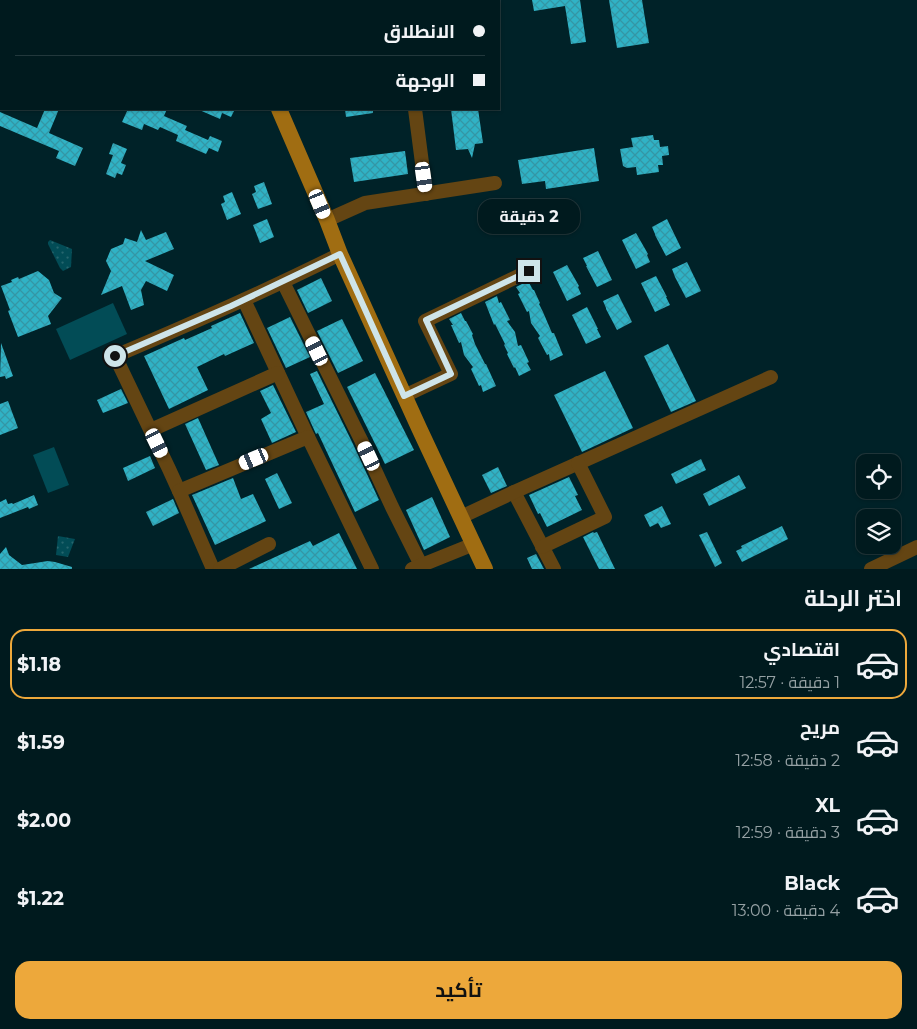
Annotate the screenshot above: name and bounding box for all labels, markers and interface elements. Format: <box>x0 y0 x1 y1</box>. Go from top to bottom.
text: الانطلاق <box>384 20 455 43</box>
text: الوجهة <box>395 69 455 92</box>
car <box>414 161 433 193</box>
car <box>307 187 332 221</box>
callout: 2 دقيقة <box>478 198 580 234</box>
text: 2 دقيقة <box>499 207 559 226</box>
route end <box>518 260 540 282</box>
car <box>303 334 330 368</box>
route start <box>104 345 126 367</box>
car <box>143 426 170 460</box>
car <box>355 439 382 473</box>
car <box>237 446 270 472</box>
map controls <box>856 454 901 554</box>
button: locate <box>856 454 901 499</box>
button: layers <box>856 509 901 554</box>
text: اختر الرحلة <box>804 585 902 612</box>
text: اقتصادي <box>764 638 840 661</box>
icon: car <box>855 642 900 687</box>
text: $1.18 <box>17 653 61 676</box>
text: 1 دقيقة · 12:57 <box>739 673 840 692</box>
text: مريح <box>800 716 840 739</box>
icon: car <box>855 720 900 765</box>
text: $1.59 <box>17 731 65 754</box>
text: 2 دقيقة · 12:58 <box>735 751 840 770</box>
text: XL <box>815 794 840 817</box>
icon: car <box>855 798 900 843</box>
text: $2.00 <box>17 809 71 832</box>
text: 3 دقيقة · 12:59 <box>736 823 840 842</box>
text: Black <box>784 872 840 895</box>
icon: car <box>855 876 900 921</box>
text: $1.22 <box>17 887 64 910</box>
text: 4 دقيقة · 13:00 <box>732 901 840 920</box>
button: تأكيد <box>15 961 902 1019</box>

